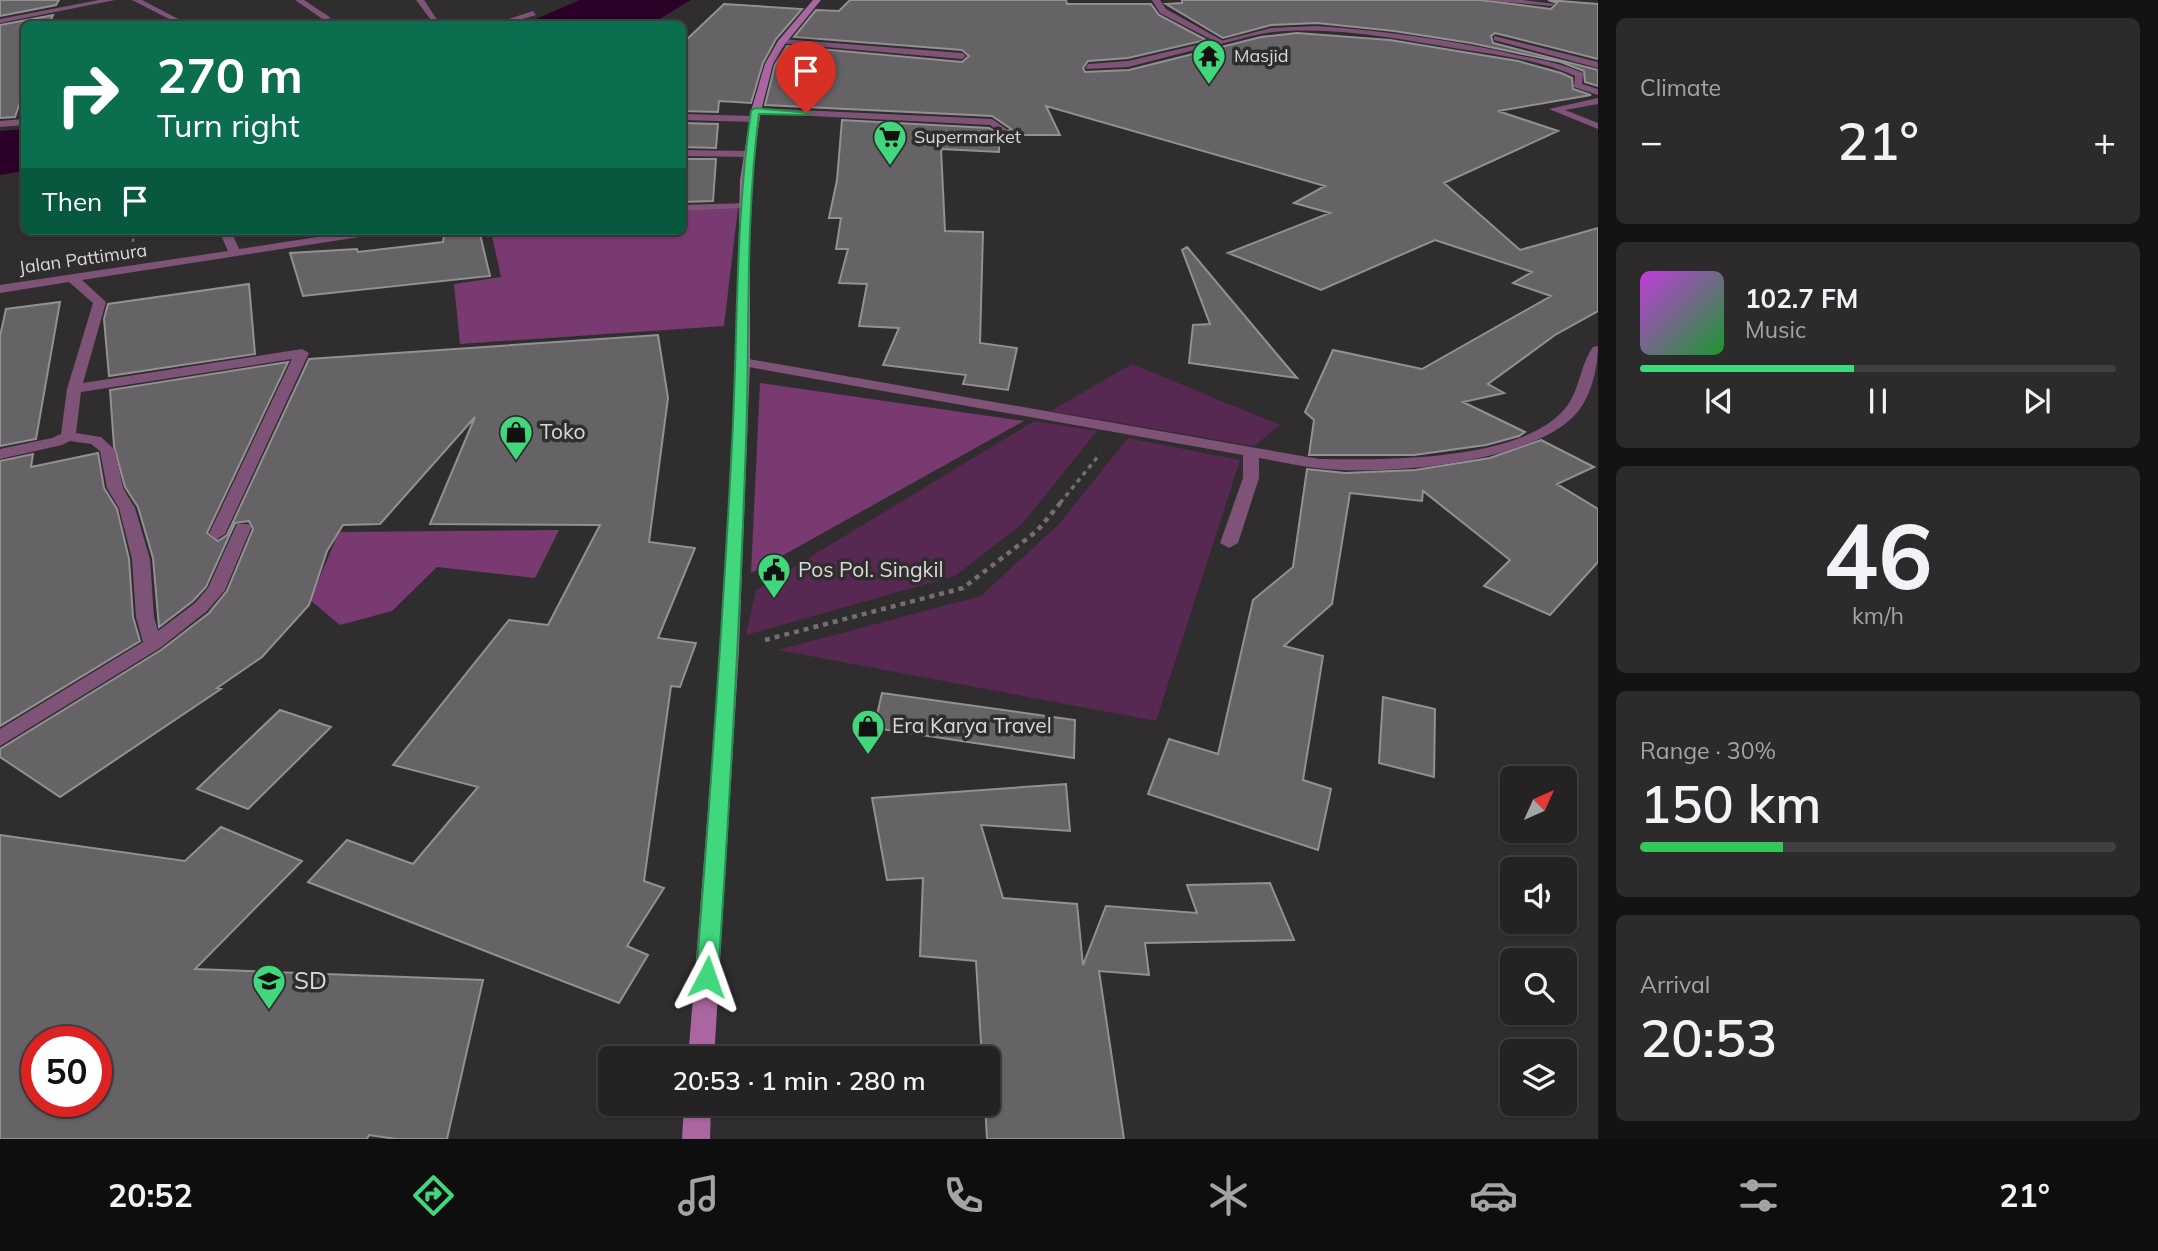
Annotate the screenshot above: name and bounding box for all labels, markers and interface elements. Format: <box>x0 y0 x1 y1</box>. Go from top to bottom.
temple icon: Masjid <box>1190 37 1228 86</box>
pin <box>776 41 836 113</box>
text: 270 m <box>157 44 303 105</box>
place label: Masjid <box>1234 44 1289 67</box>
icon: right <box>42 49 133 140</box>
icon: arrive <box>787 52 825 90</box>
text: Climate <box>1640 73 1721 102</box>
text: Turn right <box>157 105 300 145</box>
text: 21° <box>1837 108 1919 173</box>
text: − <box>1640 117 1663 165</box>
text: + <box>2093 117 2116 165</box>
supermarket icon: Supermarket <box>871 118 909 167</box>
place label: Supermarket <box>914 125 1021 148</box>
icon: arrive <box>116 182 154 220</box>
text: Then <box>42 185 102 218</box>
street label: Jalan Pattimura <box>17 238 149 279</box>
text: 102.7 FM <box>1745 282 1858 315</box>
text: Music <box>1745 315 1806 344</box>
icon: previous <box>1700 382 1738 420</box>
icon: pause <box>1859 382 1897 420</box>
icon: next <box>2018 382 2056 420</box>
shop icon: Toko <box>497 413 535 462</box>
place label: Toko <box>540 418 586 444</box>
text: 46 <box>1823 498 1933 612</box>
public building icon: Pos Pol. Singkil <box>755 551 793 600</box>
place label: Pos Pol. Singkil <box>798 556 943 582</box>
text: km/h <box>1852 601 1904 630</box>
shop icon: Era Karya Travel <box>849 707 887 756</box>
place label: Era Karya Travel <box>892 712 1052 738</box>
text: Range · 30% <box>1640 736 1776 765</box>
north arrow <box>1500 766 1577 844</box>
map controls <box>1500 766 1577 1116</box>
text: 150 km <box>1640 771 1821 836</box>
button: sound <box>1500 857 1577 934</box>
position arrow <box>670 940 744 1014</box>
button: search <box>1500 948 1577 1025</box>
school or university icon: SD <box>250 962 288 1011</box>
place label: SD <box>294 965 327 995</box>
text: Arrival <box>1640 970 1710 999</box>
text: 20:53 <box>1640 1005 1777 1070</box>
speed limit sign: 50 <box>21 1026 112 1117</box>
button: layers <box>1500 1039 1577 1116</box>
text: 20:53 · 1 min · 280 m <box>672 1064 926 1097</box>
icon: directions <box>409 1171 458 1220</box>
icon: music <box>674 1171 723 1220</box>
icon: phone <box>939 1171 988 1220</box>
icon: climate <box>1204 1171 1253 1220</box>
icon: car <box>1469 1171 1518 1220</box>
icon: filters <box>1734 1171 1783 1220</box>
text: 20:52 <box>108 1175 193 1215</box>
text: 21° <box>1999 1175 2050 1215</box>

